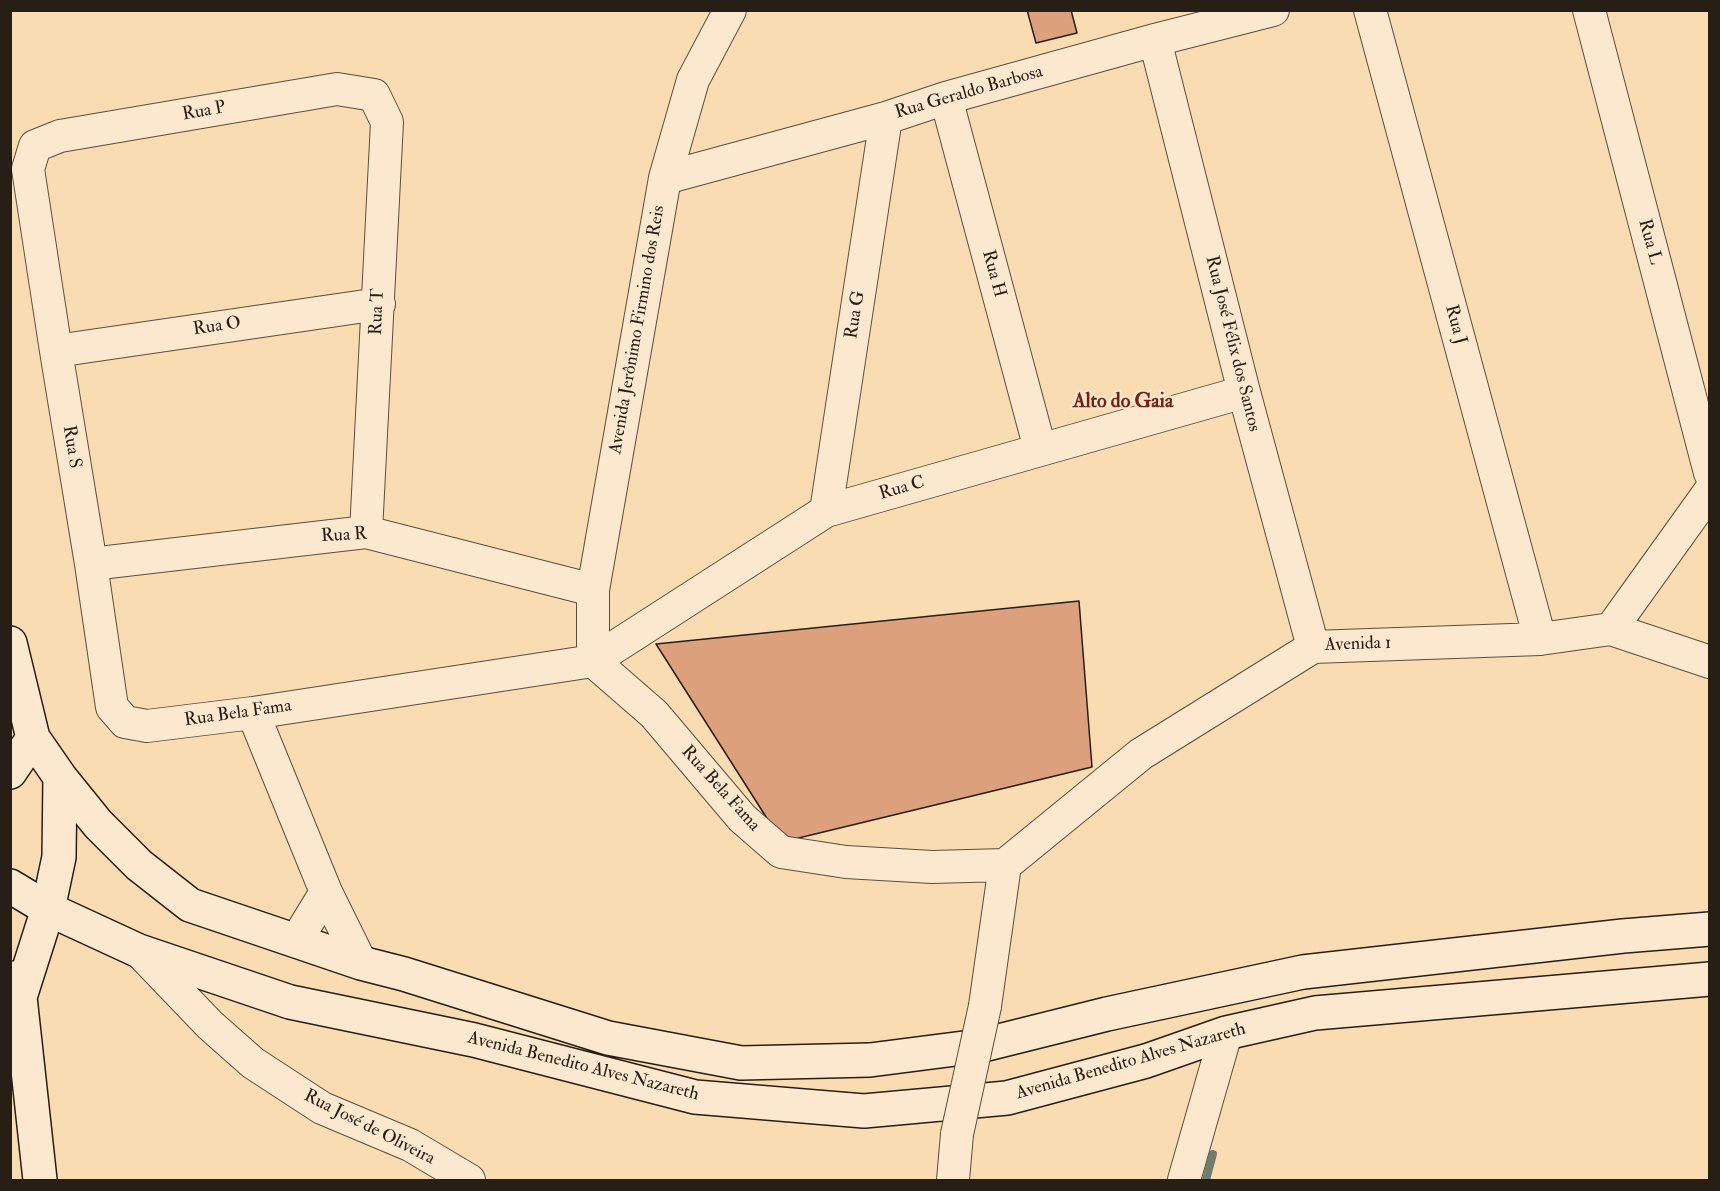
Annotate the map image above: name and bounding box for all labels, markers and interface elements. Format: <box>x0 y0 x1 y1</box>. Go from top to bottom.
street label: Rua Geraldo Barbosa <box>893 62 1045 124</box>
street label: Rua P <box>181 98 227 126</box>
street label: Avenida Jerônimo Firmino dos Reis <box>605 204 671 456</box>
street label: Rua L <box>1633 217 1665 267</box>
street label: Rua H <box>976 248 1010 300</box>
street label: Rua José Félix dos Santos <box>1200 254 1264 434</box>
street label: Rua T <box>366 288 390 336</box>
street label: Rua G <box>842 289 870 341</box>
street label: Rua J <box>1439 303 1471 347</box>
street label: Rua O <box>192 313 242 341</box>
district label: Alto do Gaia <box>1073 391 1173 415</box>
street label: Rua S <box>57 424 85 470</box>
street label: Rua C <box>877 472 927 506</box>
street label: Rua R <box>320 524 368 548</box>
street label: Avenida 1 <box>1324 633 1392 657</box>
street label: Rua Bela Fama <box>183 696 293 732</box>
street label: Rua Bela Fama <box>676 742 764 836</box>
street label: Avenida Benedito Alves Nazareth <box>1014 1019 1248 1105</box>
street label: Avenida Benedito Alves Nazareth <box>465 1028 701 1106</box>
street label: Rua José de Oliveira <box>300 1086 438 1170</box>

